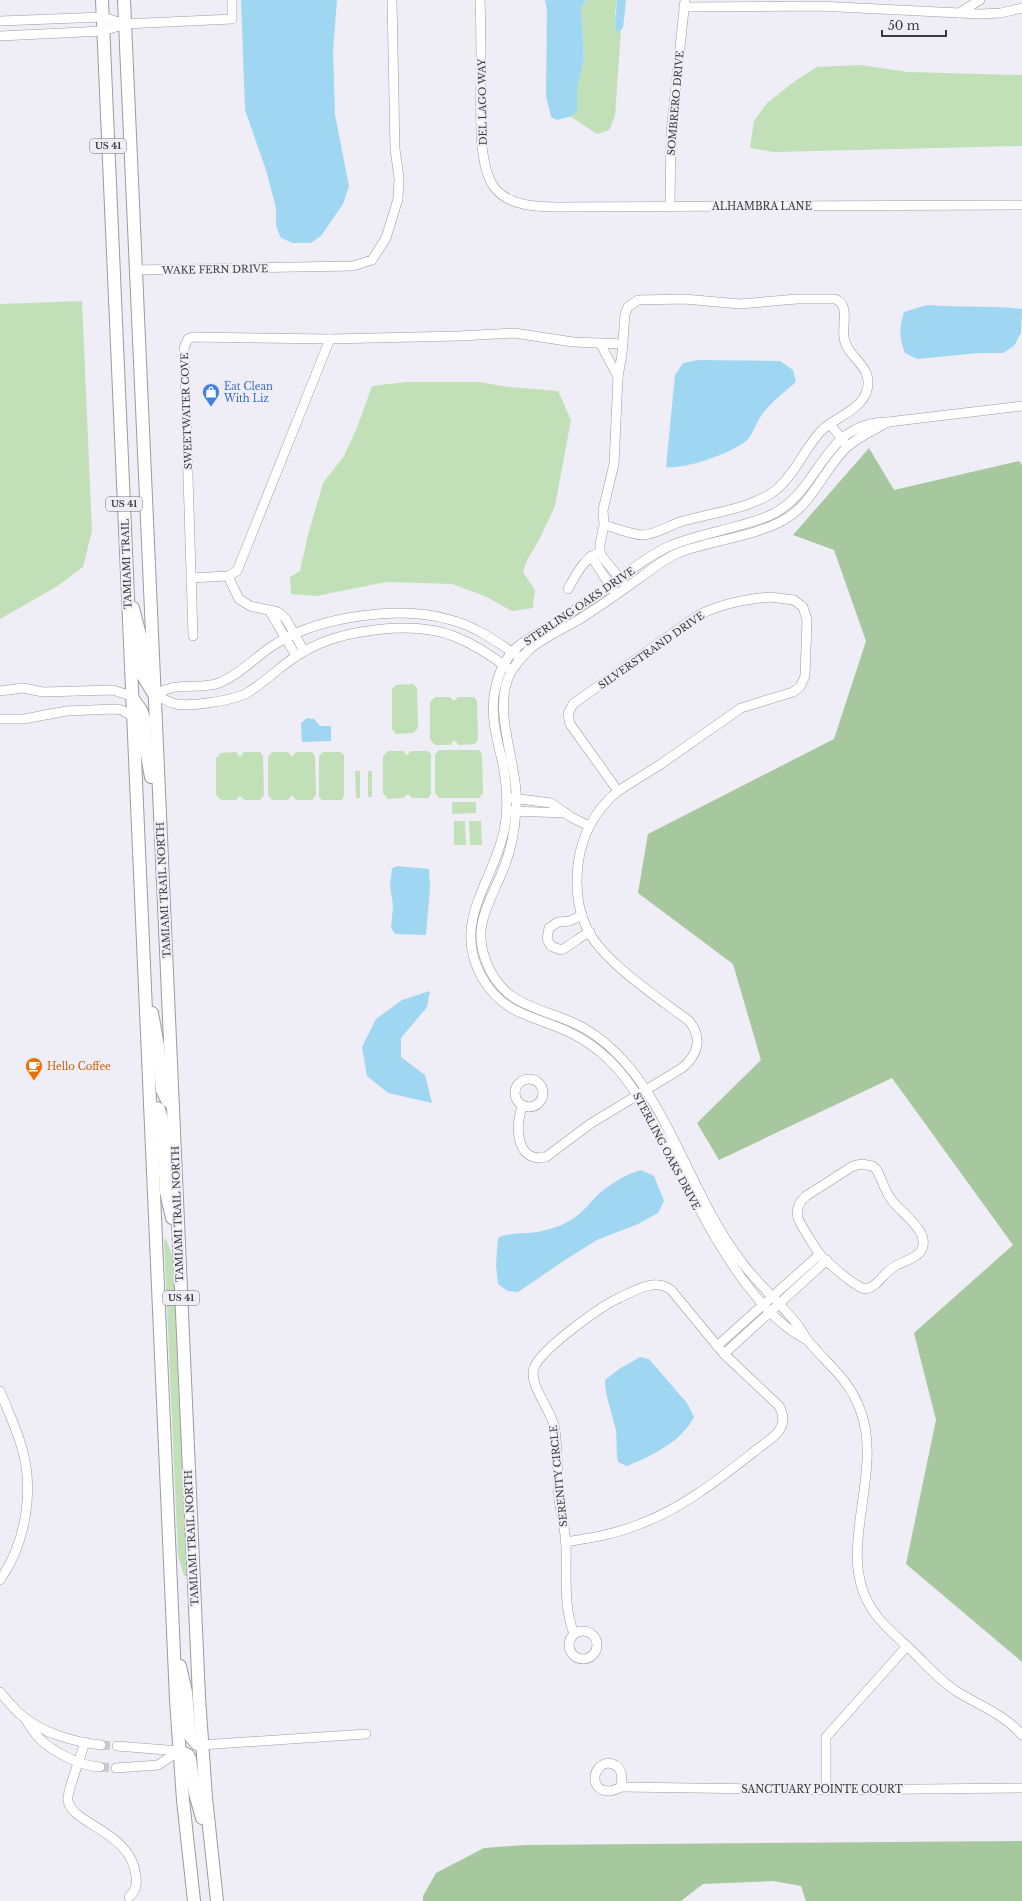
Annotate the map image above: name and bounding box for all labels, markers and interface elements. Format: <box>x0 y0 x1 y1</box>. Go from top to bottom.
scale bar <box>882 12 946 38</box>
text: 50 m <box>888 18 920 33</box>
street label: SOMBRERO DRIVE <box>664 50 687 156</box>
street label: DEL LAGO WAY <box>475 58 490 145</box>
road number: US 41 <box>90 139 126 153</box>
street label: ALHAMBRA LANE <box>711 200 812 213</box>
street label: WAKE FERN DRIVE <box>161 262 268 277</box>
street label: SWEETWATER COVE <box>178 352 195 470</box>
place label: Eat Clean With Liz <box>223 380 273 405</box>
shop icon: Eat Clean With Liz <box>201 382 221 407</box>
road number: US 41 <box>106 497 142 511</box>
street label: TAMIAMI TRAIL <box>118 518 135 609</box>
street label: STERLING OAKS DRIVE <box>521 564 637 648</box>
street label: SILVERSTRAND DRIVE <box>596 609 707 692</box>
street label: TAMIAMI TRAIL NORTH <box>153 822 174 958</box>
cafe icon: Hello Coffee <box>24 1056 44 1081</box>
place label: Hello Coffee <box>47 1060 111 1073</box>
street label: STERLING OAKS DRIVE <box>630 1090 703 1212</box>
street label: TAMIAMI TRAIL NORTH <box>169 1146 186 1282</box>
road number: US 41 <box>163 1291 199 1305</box>
street label: SERENITY CIRCLE <box>547 1424 570 1528</box>
street label: TAMIAMI TRAIL NORTH <box>181 1470 202 1606</box>
street label: SANCTUARY POINTE COURT <box>741 1783 903 1796</box>

